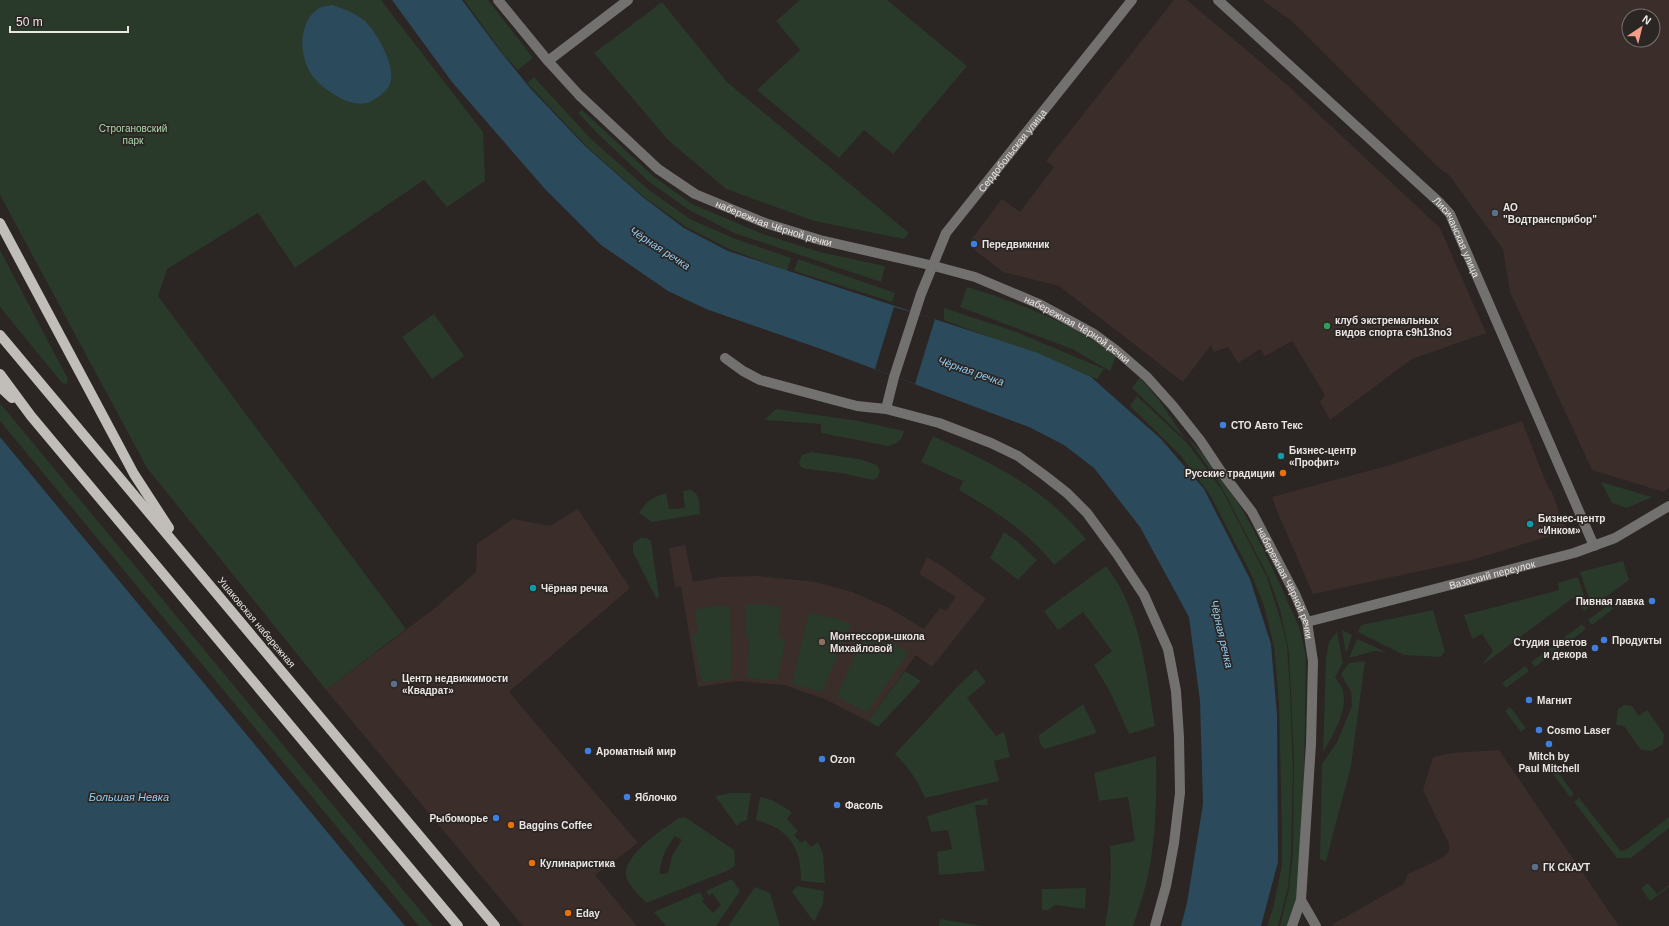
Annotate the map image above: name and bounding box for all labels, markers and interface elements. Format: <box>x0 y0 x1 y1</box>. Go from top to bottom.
scale bar <box>10 8 128 34</box>
north arrow <box>1621 8 1661 48</box>
text: N <box>1640 13 1653 27</box>
text: 50 m <box>16 15 43 29</box>
street label: Сердобольская улица <box>976 107 1049 194</box>
park label: Строгановский парк <box>99 123 167 146</box>
street label: Лисичанская улица <box>1431 195 1482 279</box>
street label: набережная Чёрной речки <box>714 198 833 249</box>
place label: АО "Водтрансприбор" <box>1503 202 1597 225</box>
marker: АО "Водтрансприбор" <box>1490 208 1500 218</box>
water label: Чёрная речка <box>628 224 692 272</box>
marker: Передвижник <box>969 239 979 249</box>
place label: Передвижник <box>982 239 1050 250</box>
street label: набережная Чёрной речки <box>1023 293 1132 366</box>
place label: клуб экстремальных видов спорта c9h13no3 <box>1335 315 1452 338</box>
marker: клуб экстремальных видов спорта c9h13no3 <box>1322 321 1332 331</box>
water label: Чёрная речка <box>936 354 1006 388</box>
marker: СТО Авто Текс <box>1218 420 1228 430</box>
place label: СТО Авто Текс <box>1231 420 1303 431</box>
place label: Бизнес-центр «Профит» <box>1289 445 1356 468</box>
marker: Бизнес-центр «Профит» <box>1276 451 1286 461</box>
place label: Русские традиции <box>1185 468 1275 479</box>
marker: Русские традиции <box>1278 468 1288 478</box>
place label: Бизнес-центр «Инком» <box>1538 513 1605 536</box>
marker: Бизнес-центр «Инком» <box>1525 519 1535 529</box>
street label: набережная Чёрной речки <box>1255 525 1315 640</box>
street label: Вазаский переулок <box>1448 558 1537 591</box>
street label: Ушаковская набережная <box>216 575 298 670</box>
marker: Чёрная речка <box>528 583 538 593</box>
place label: Чёрная речка <box>541 583 608 594</box>
place label: Пивная лавка <box>1576 596 1644 607</box>
marker: Пивная лавка <box>1647 596 1657 606</box>
water label: Чёрная речка <box>1208 599 1236 669</box>
place label: Монтессори-школа Михайловой <box>830 631 925 654</box>
marker: Продукты <box>1599 635 1609 645</box>
place label: Продукты <box>1612 635 1662 646</box>
marker: Монтессори-школа Михайловой <box>817 637 827 647</box>
place label: Студия цветов и декора <box>1514 637 1587 660</box>
marker: Студия цветов и декора <box>1590 643 1600 653</box>
place label: Центр недвижимости «Квадрат» <box>402 673 508 696</box>
marker: Центр недвижимости «Квадрат» <box>389 679 399 689</box>
marker: Магнит <box>1524 695 1534 705</box>
place label: Магнит <box>1537 695 1572 706</box>
marker: Cosmo Laser <box>1534 725 1544 735</box>
place label: Cosmo Laser <box>1547 725 1610 736</box>
marker: Mitch by Paul Mitchell <box>1544 739 1554 749</box>
marker: Ароматный мир <box>583 746 593 756</box>
place label: Ароматный мир <box>596 746 676 757</box>
place label: Mitch by Paul Mitchell <box>1518 751 1580 774</box>
marker: Ozon <box>817 754 827 764</box>
place label: Ozon <box>830 754 855 765</box>
water label: Большая Невка <box>89 791 169 803</box>
marker: Яблочко <box>622 792 632 802</box>
place label: Яблочко <box>635 792 677 803</box>
marker: Фасоль <box>832 800 842 810</box>
place label: Фасоль <box>845 800 883 811</box>
place label: Рыбоморье <box>429 813 488 824</box>
marker: Рыбоморье <box>491 813 501 823</box>
marker: Baggins Coffee <box>506 820 516 830</box>
place label: Baggins Coffee <box>519 820 593 831</box>
marker: Кулинаристика <box>527 858 537 868</box>
place label: Кулинаристика <box>540 858 616 869</box>
marker: ГК СКАУТ <box>1530 862 1540 872</box>
place label: ГК СКАУТ <box>1543 862 1590 873</box>
marker: Eday <box>563 908 573 918</box>
place label: Eday <box>576 908 600 919</box>

